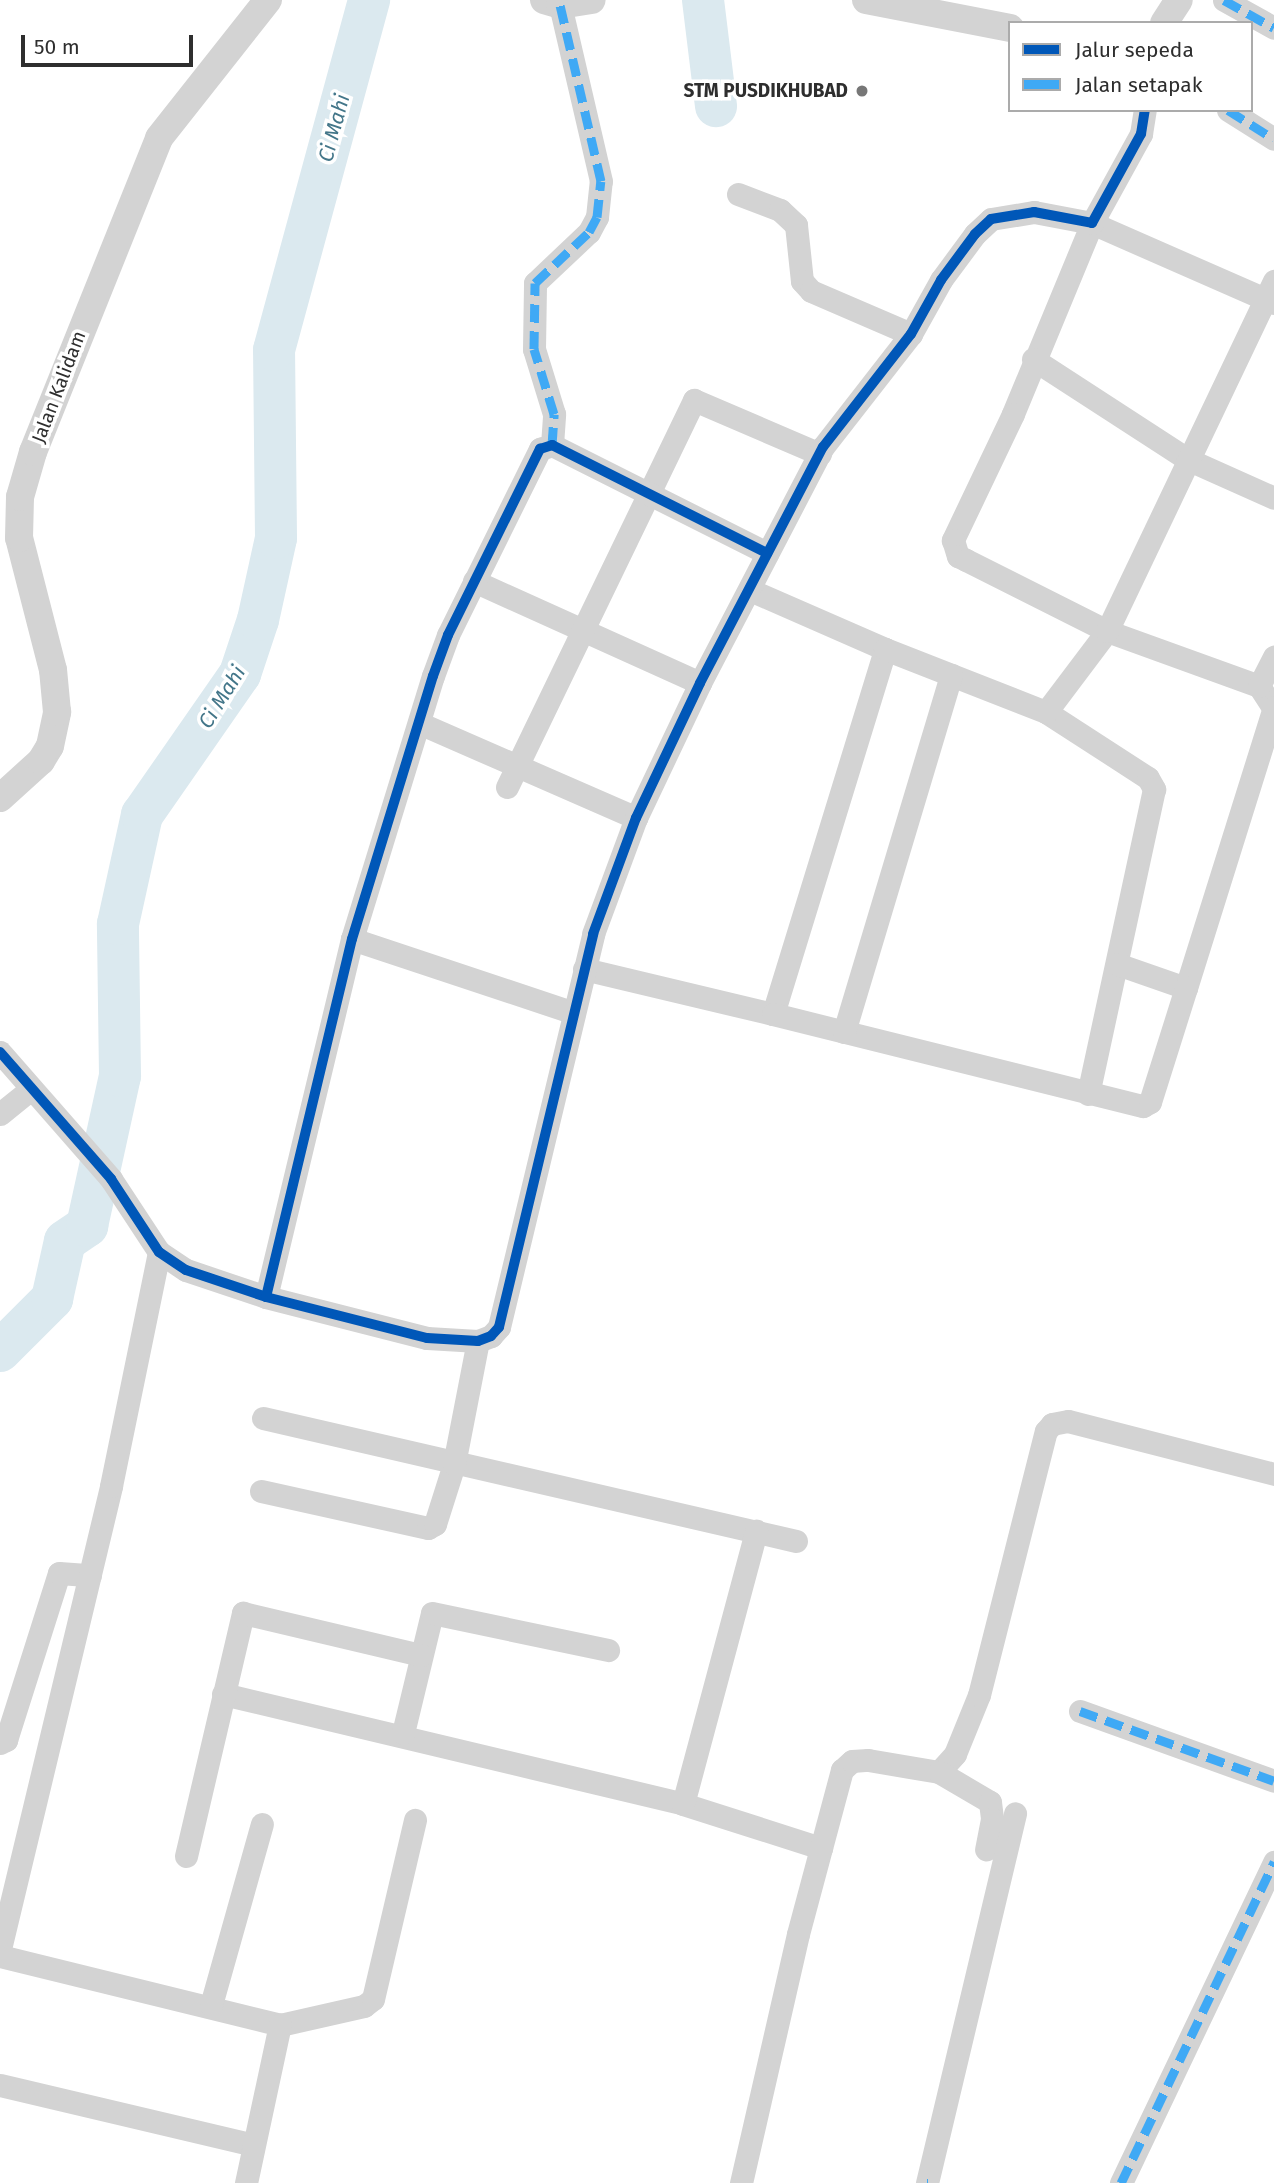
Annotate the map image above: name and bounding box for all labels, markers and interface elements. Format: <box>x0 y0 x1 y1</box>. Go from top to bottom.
scale bar <box>24 21 196 65</box>
legend <box>1008 21 1253 112</box>
text: 50 m <box>34 34 80 60</box>
text: Jalur sepeda <box>1075 37 1194 63</box>
text: Jalan setapak <box>1075 72 1203 98</box>
place label: STM PUSDIKHUBAD <box>683 80 848 102</box>
marker: STM PUSDIKHUBAD <box>854 83 870 99</box>
water label: Ci Mahi <box>313 91 355 165</box>
street label: Jalan Kalidam <box>27 328 91 446</box>
water label: Ci Mahi <box>193 661 251 733</box>

